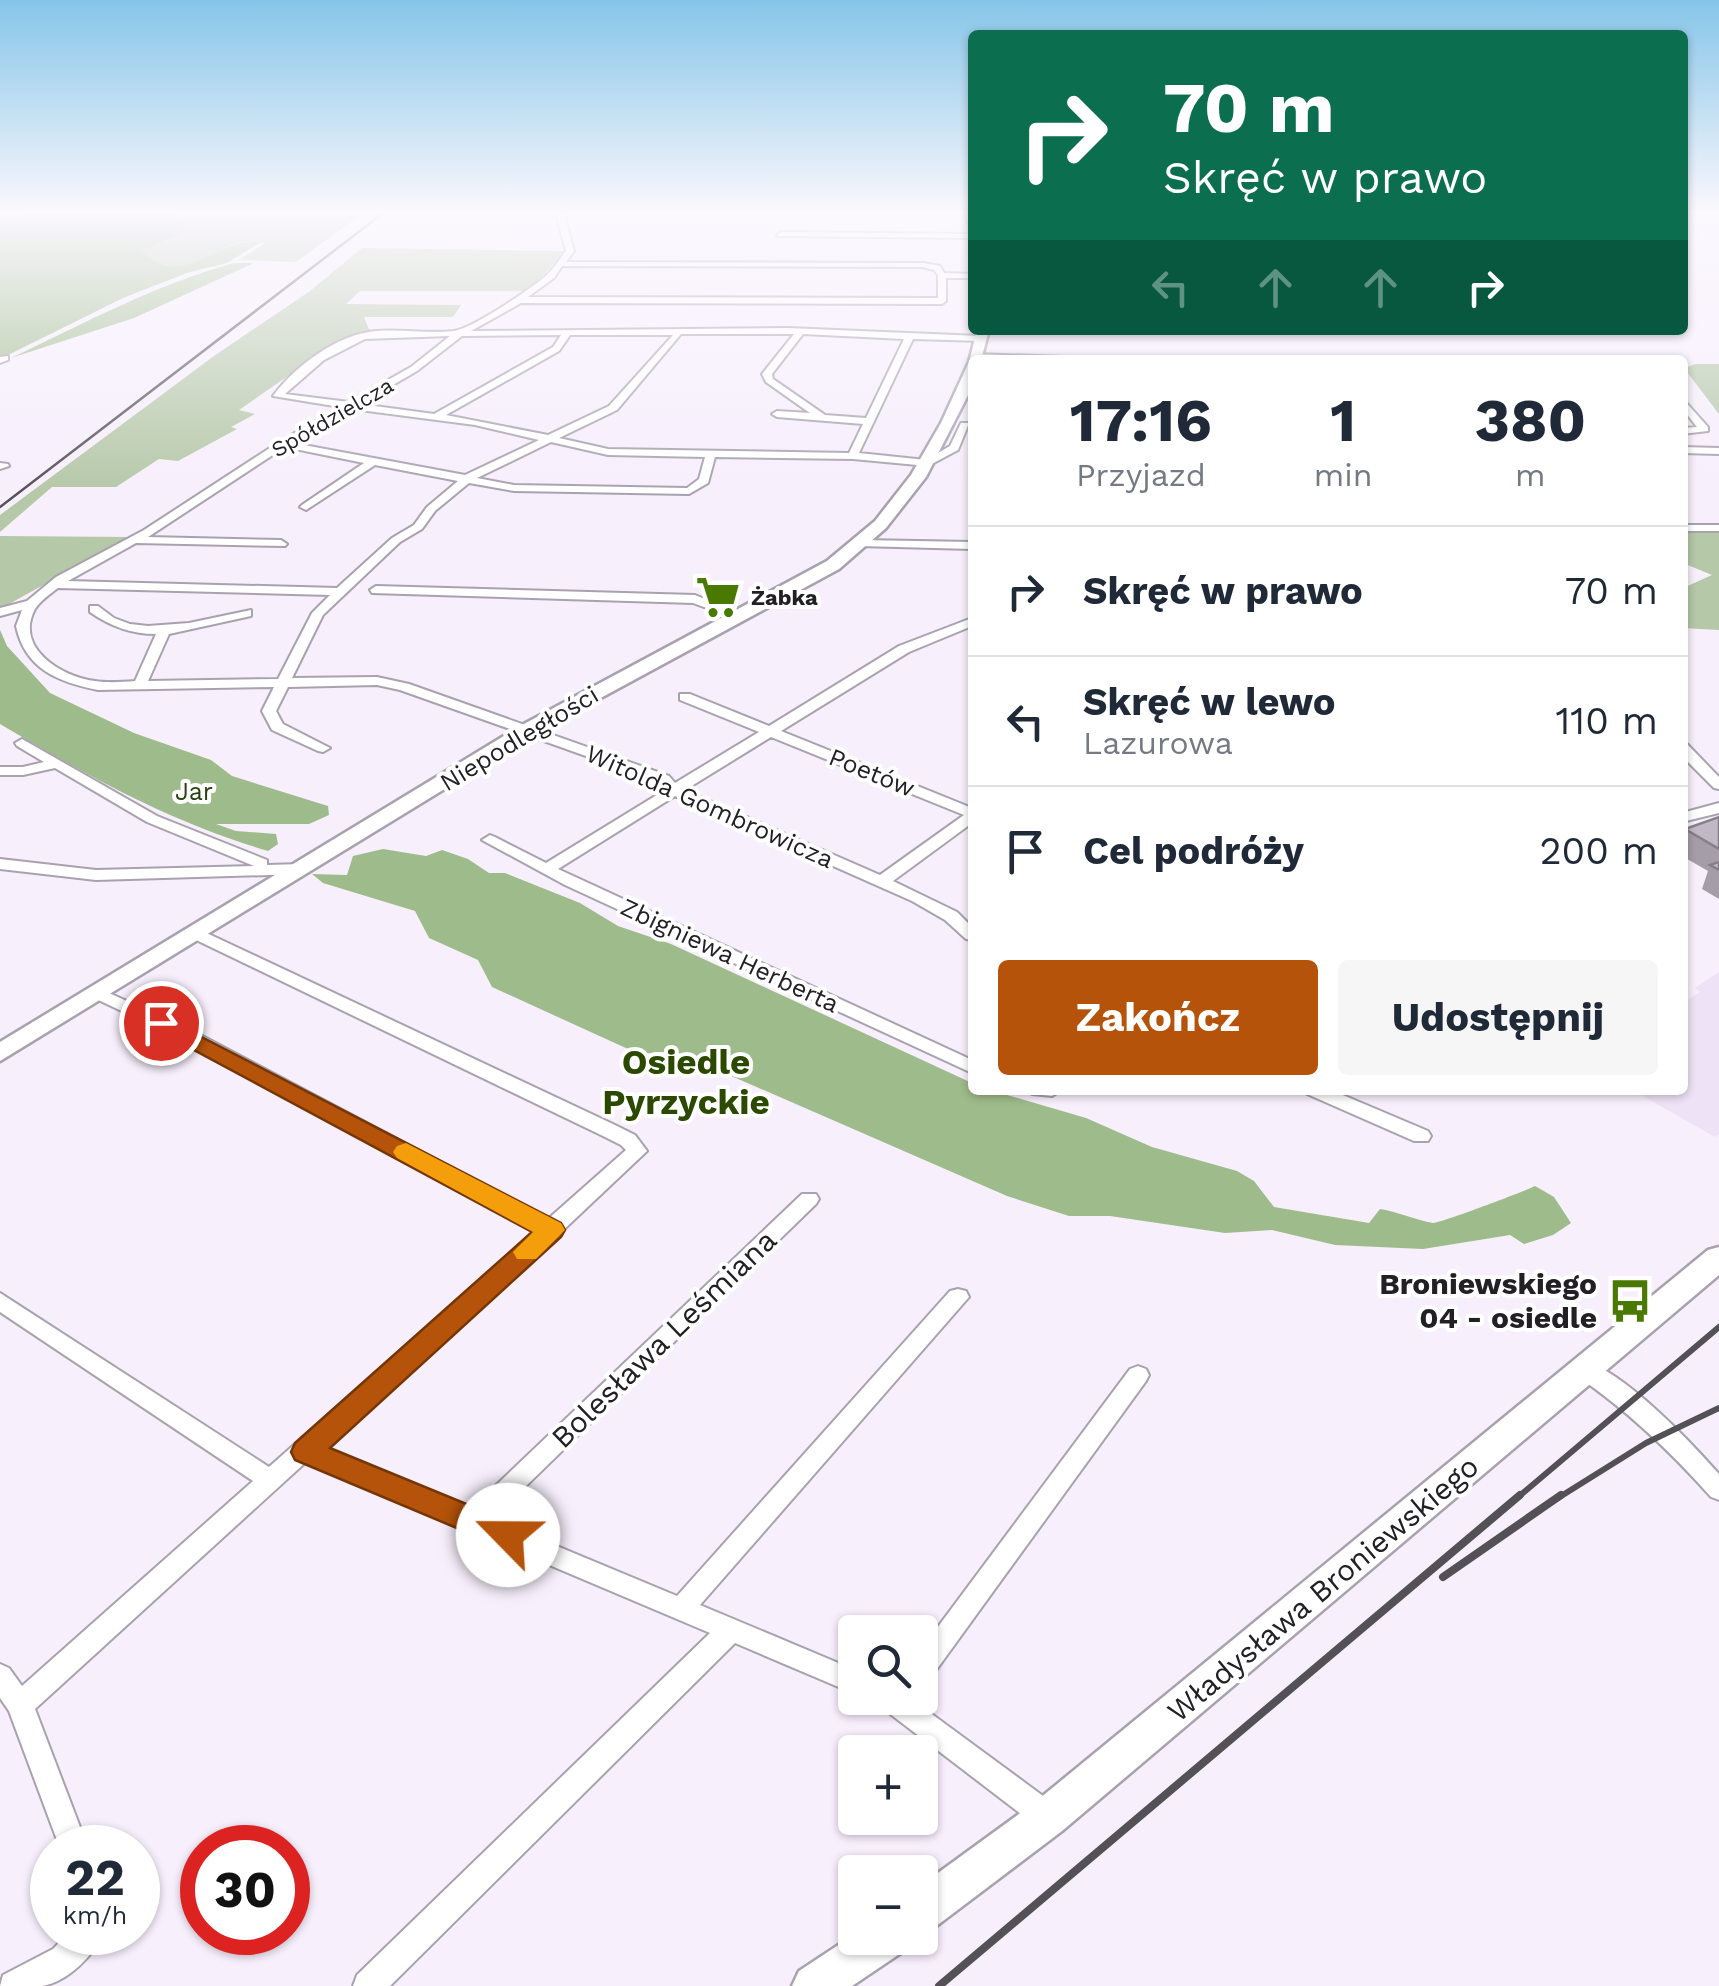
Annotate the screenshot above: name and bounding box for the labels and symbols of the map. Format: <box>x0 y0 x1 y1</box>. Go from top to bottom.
street label: Spółdzielcza <box>267 372 398 462</box>
supermarket icon: Żabka <box>694 573 742 621</box>
place label: Żabka <box>751 585 818 610</box>
street label: Niepodległości <box>435 680 604 797</box>
street label: Witolda Gombrowicza <box>582 739 838 874</box>
street label: Poetów <box>825 742 919 803</box>
park label: Jar <box>175 777 213 806</box>
street label: Zbigniewa Herberta <box>616 892 843 1019</box>
pin <box>119 981 204 1066</box>
district label: Osiedle Pyrzyckie <box>602 1041 770 1123</box>
street label: Bolesława Leśmiana <box>544 1222 783 1455</box>
place label: Broniewskiego 04 - osiedle <box>1379 1266 1597 1335</box>
bus stop icon: Broniewskiego 04 - osiedle <box>1606 1277 1654 1325</box>
street label: Władysława Broniewskiego <box>1160 1448 1485 1729</box>
position arrow <box>456 1483 560 1587</box>
speed limit sign: 30 <box>180 1825 310 1955</box>

